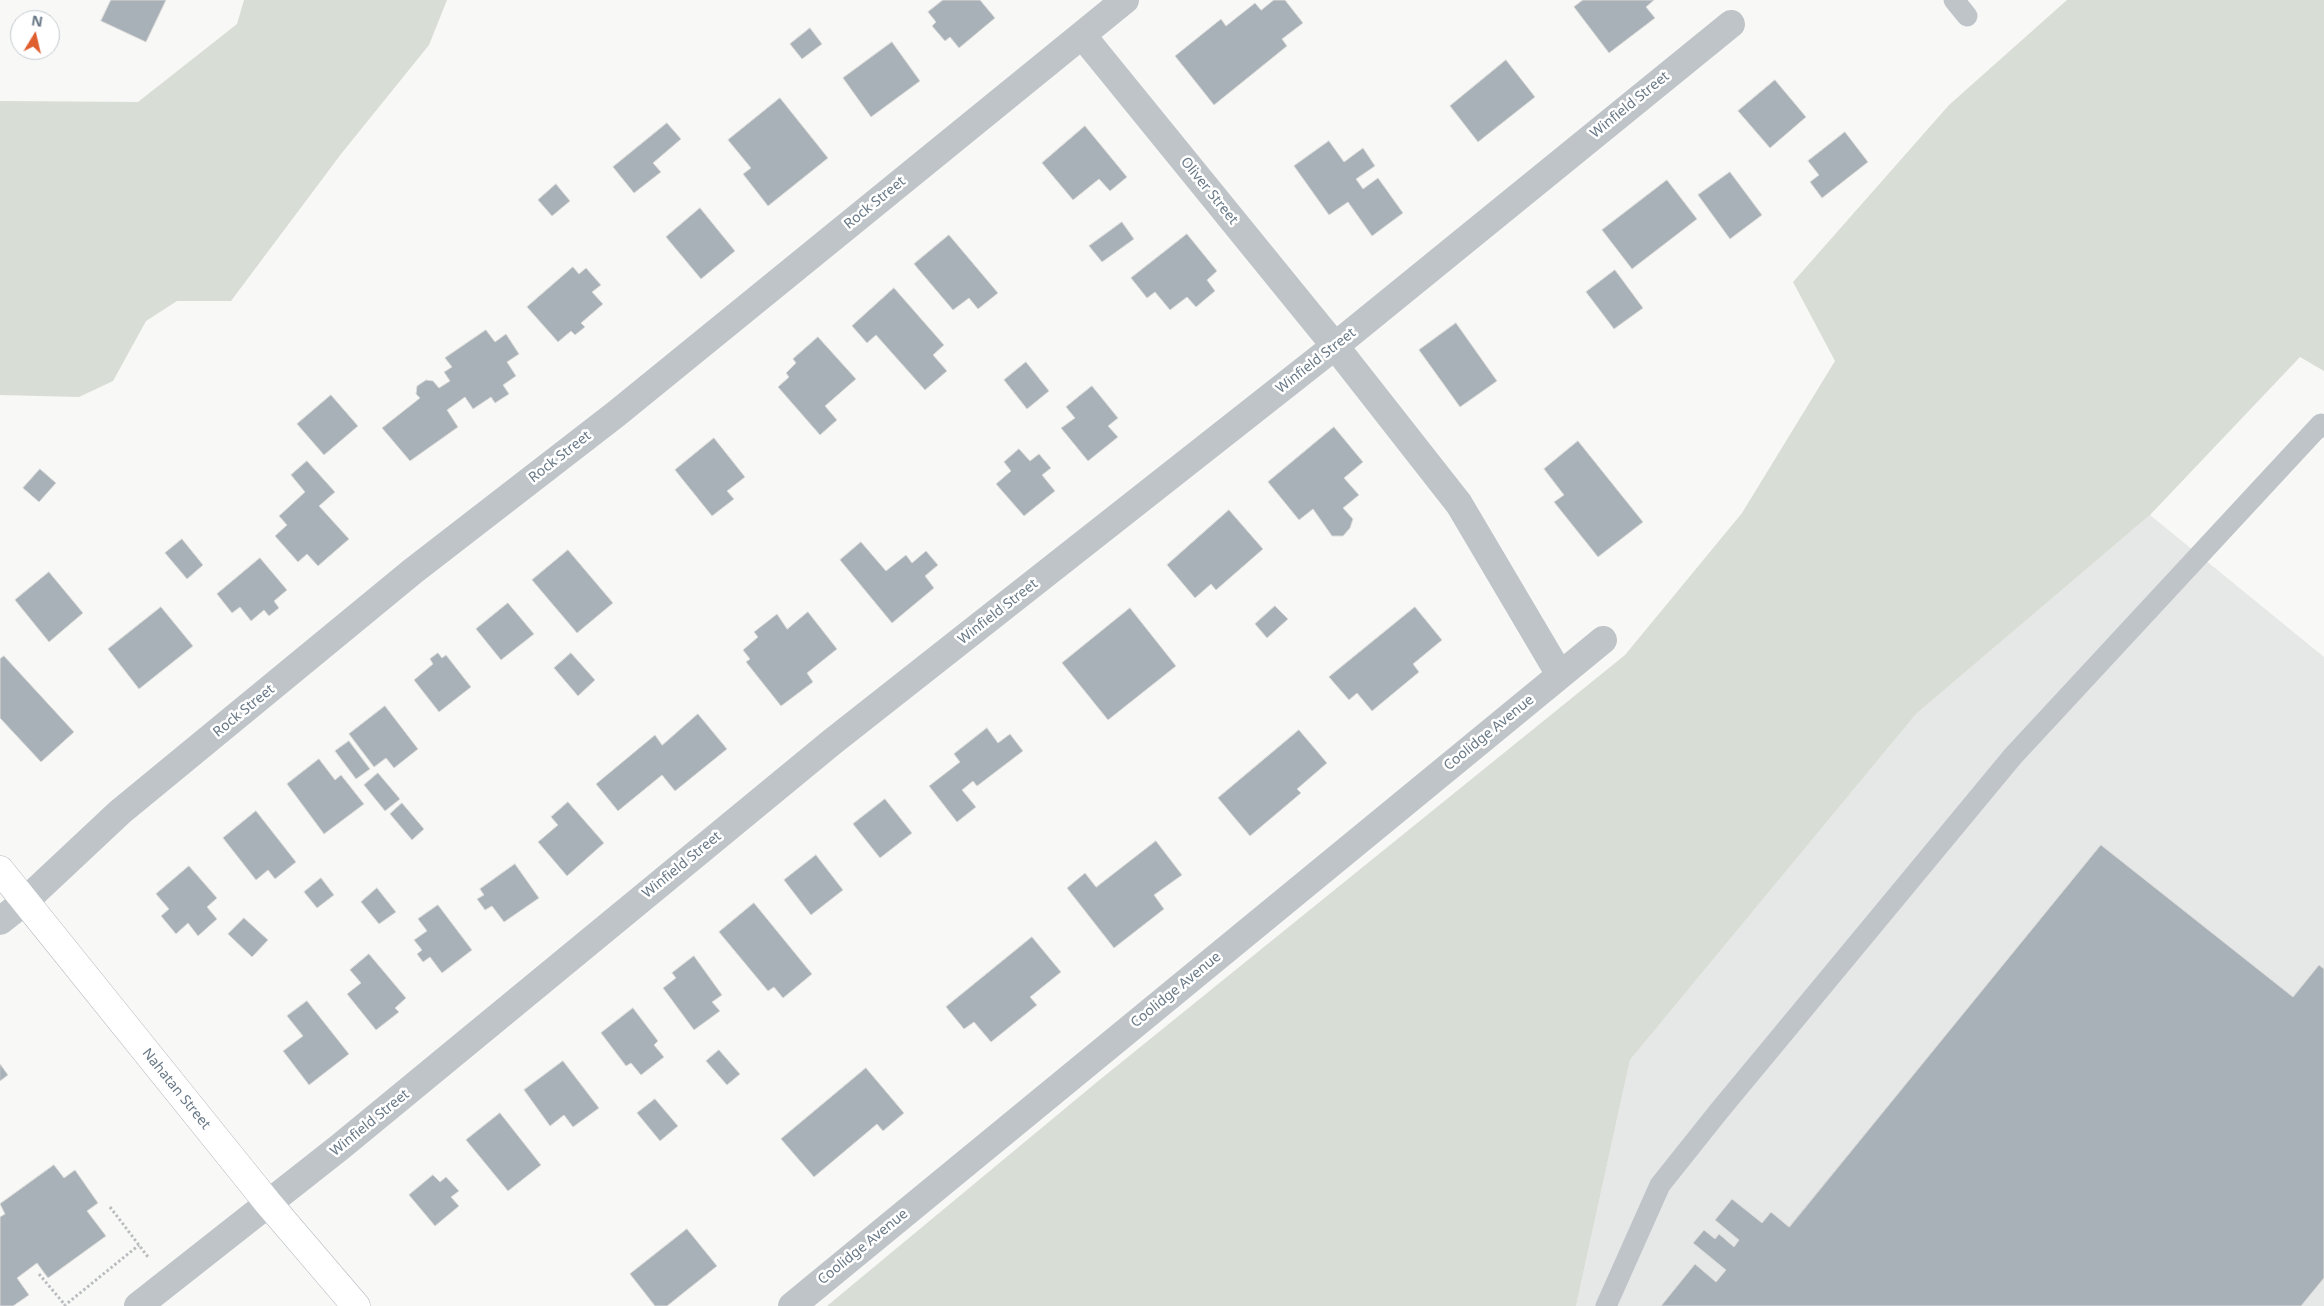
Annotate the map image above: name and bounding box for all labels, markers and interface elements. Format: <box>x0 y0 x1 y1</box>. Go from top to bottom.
north arrow <box>10 10 60 60</box>
text: N <box>30 10 44 31</box>
street label: Winfield Street <box>1587 68 1673 142</box>
street label: Oliver Street <box>1177 154 1241 228</box>
street label: Rock Street <box>841 173 909 233</box>
street label: Winfield Street <box>1273 325 1359 397</box>
street label: Rock Street <box>526 428 594 486</box>
street label: Winfield Street <box>955 576 1041 648</box>
street label: Rock Street <box>210 681 278 741</box>
street label: Coolidge Avenue <box>1441 692 1537 774</box>
street label: Winfield Street <box>639 828 725 902</box>
street label: Coolidge Avenue <box>1128 949 1224 1031</box>
street label: Nahatan Street <box>138 1045 214 1133</box>
street label: Winfield Street <box>327 1086 413 1160</box>
street label: Coolidge Avenue <box>815 1206 911 1288</box>

